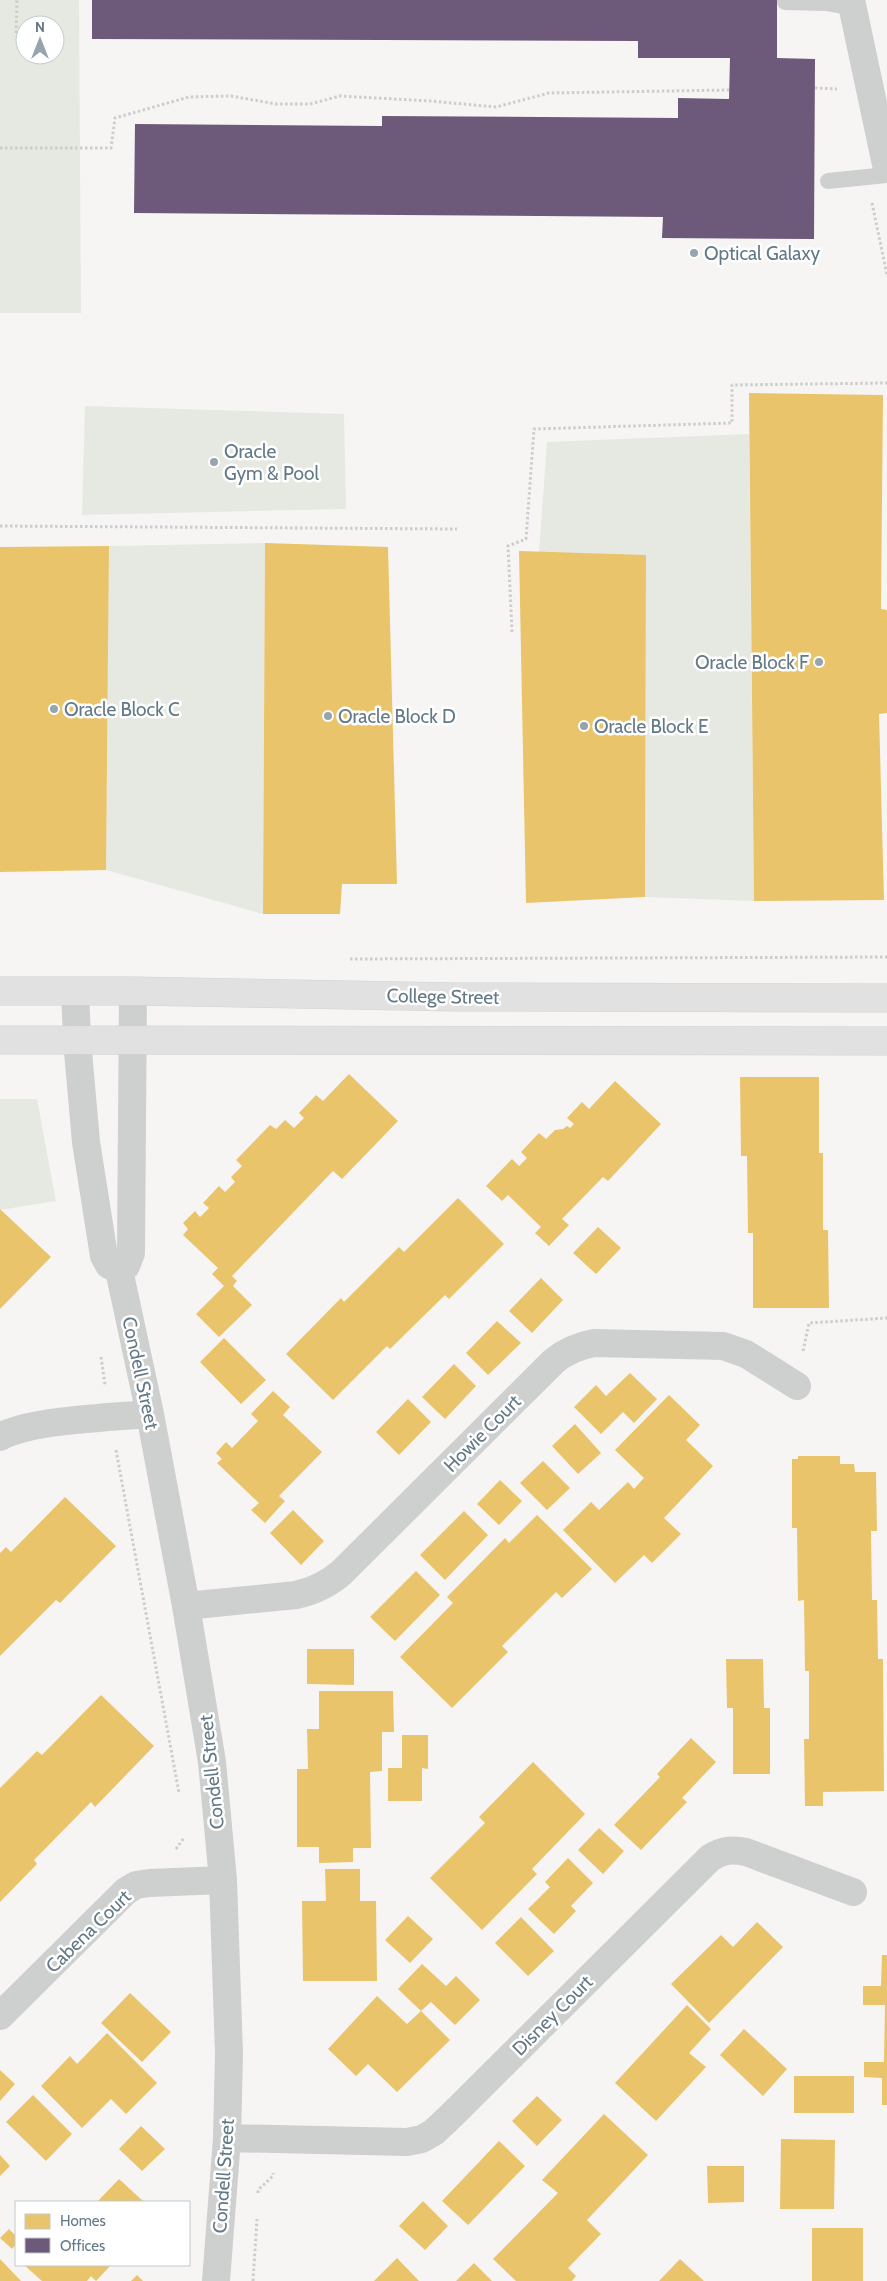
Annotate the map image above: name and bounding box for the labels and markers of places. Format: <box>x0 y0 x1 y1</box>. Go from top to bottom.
place label: Optical Galaxy <box>704 242 820 265</box>
marker: Optical Galaxy <box>688 247 700 259</box>
place label: Oracle Gym & Pool <box>224 440 319 485</box>
marker: Oracle Gym & Pool <box>208 456 220 468</box>
place label: Oracle Block F <box>695 651 809 674</box>
marker: Oracle Block F <box>813 656 825 668</box>
place label: Oracle Block C <box>64 698 180 721</box>
marker: Oracle Block C <box>48 703 60 715</box>
place label: Oracle Block D <box>338 705 456 728</box>
marker: Oracle Block D <box>322 710 334 722</box>
place label: Oracle Block E <box>594 715 709 738</box>
marker: Oracle Block E <box>578 720 590 732</box>

